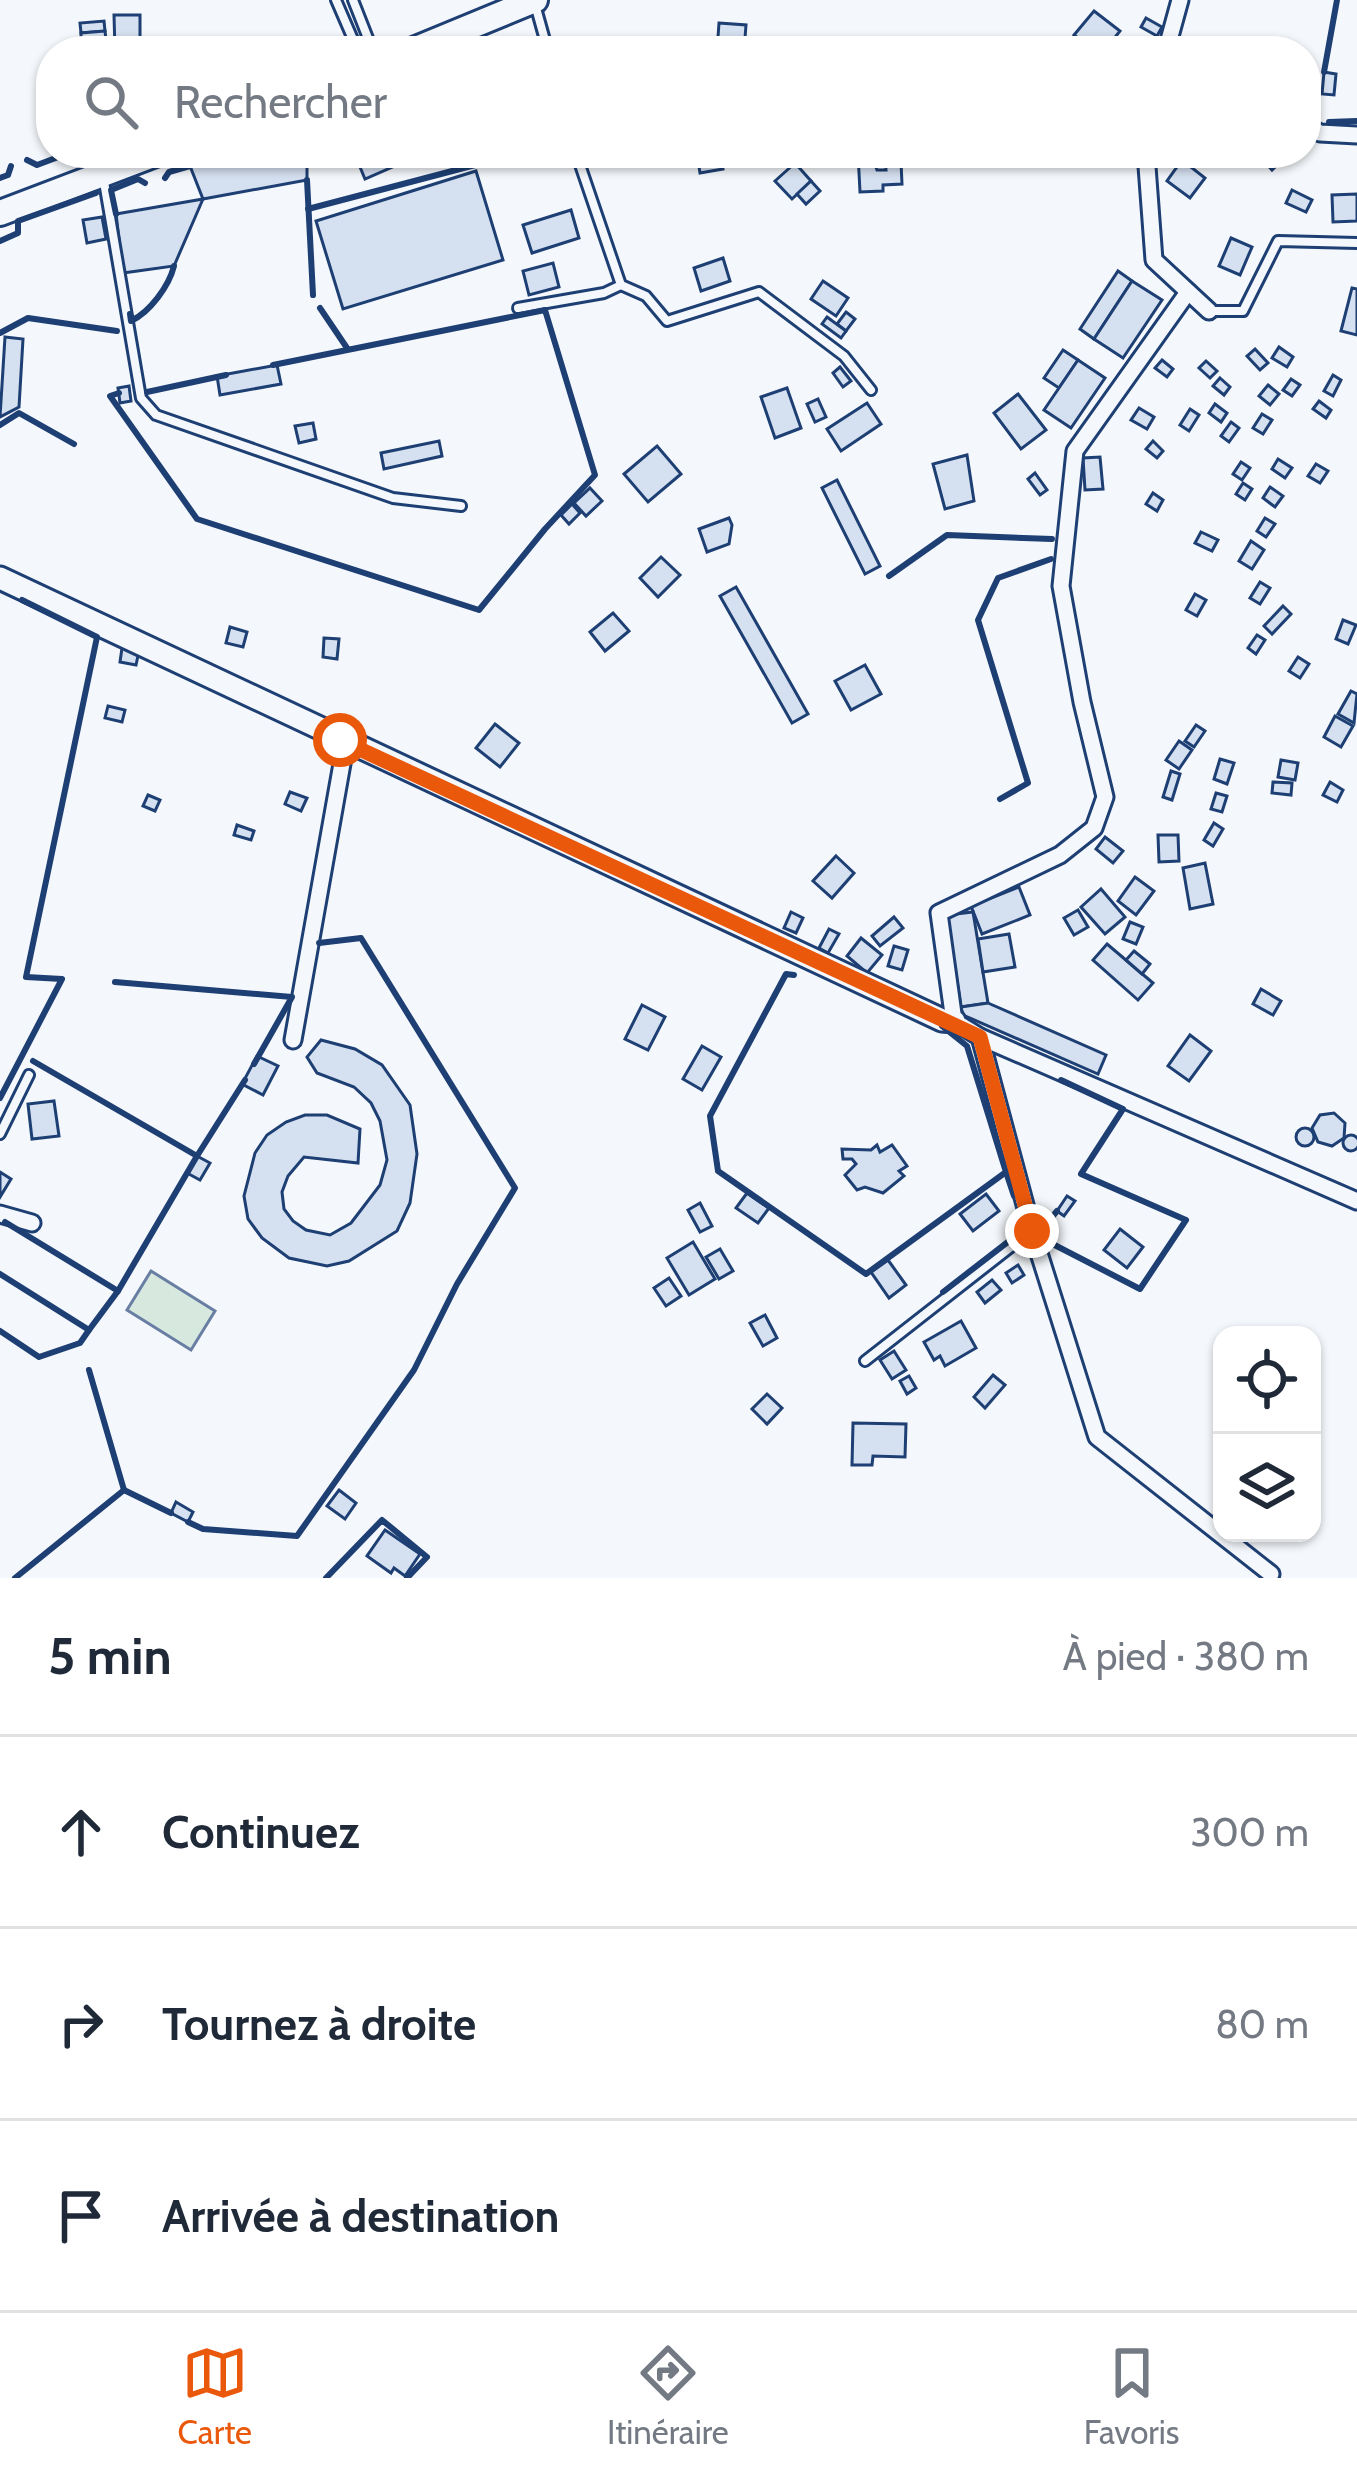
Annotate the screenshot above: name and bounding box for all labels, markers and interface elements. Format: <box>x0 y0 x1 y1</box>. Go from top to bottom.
search box <box>36 36 1321 168</box>
icon: search <box>78 69 144 135</box>
text: Rechercher <box>174 75 387 129</box>
route start <box>313 713 367 767</box>
route end <box>1005 1204 1059 1258</box>
map controls <box>1213 1326 1321 1542</box>
button: locate <box>1213 1326 1321 1434</box>
button: layers <box>1213 1434 1321 1542</box>
text: 5 min <box>48 1625 172 1687</box>
text: À pied · 380 m <box>1063 1632 1309 1680</box>
icon: ahead <box>48 1799 114 1865</box>
text: Continuez <box>162 1805 359 1859</box>
text: 300 m <box>1190 1808 1309 1856</box>
icon: right <box>48 1991 114 2057</box>
text: Tournez à droite <box>162 1997 476 2051</box>
text: 80 m <box>1215 2000 1309 2048</box>
icon: arrive <box>48 2183 114 2249</box>
text: Arrivée à destination <box>162 2189 559 2243</box>
tab: Carte <box>178 2340 252 2452</box>
tab: Itinéraire <box>607 2340 729 2452</box>
tab: Favoris <box>1084 2340 1179 2452</box>

